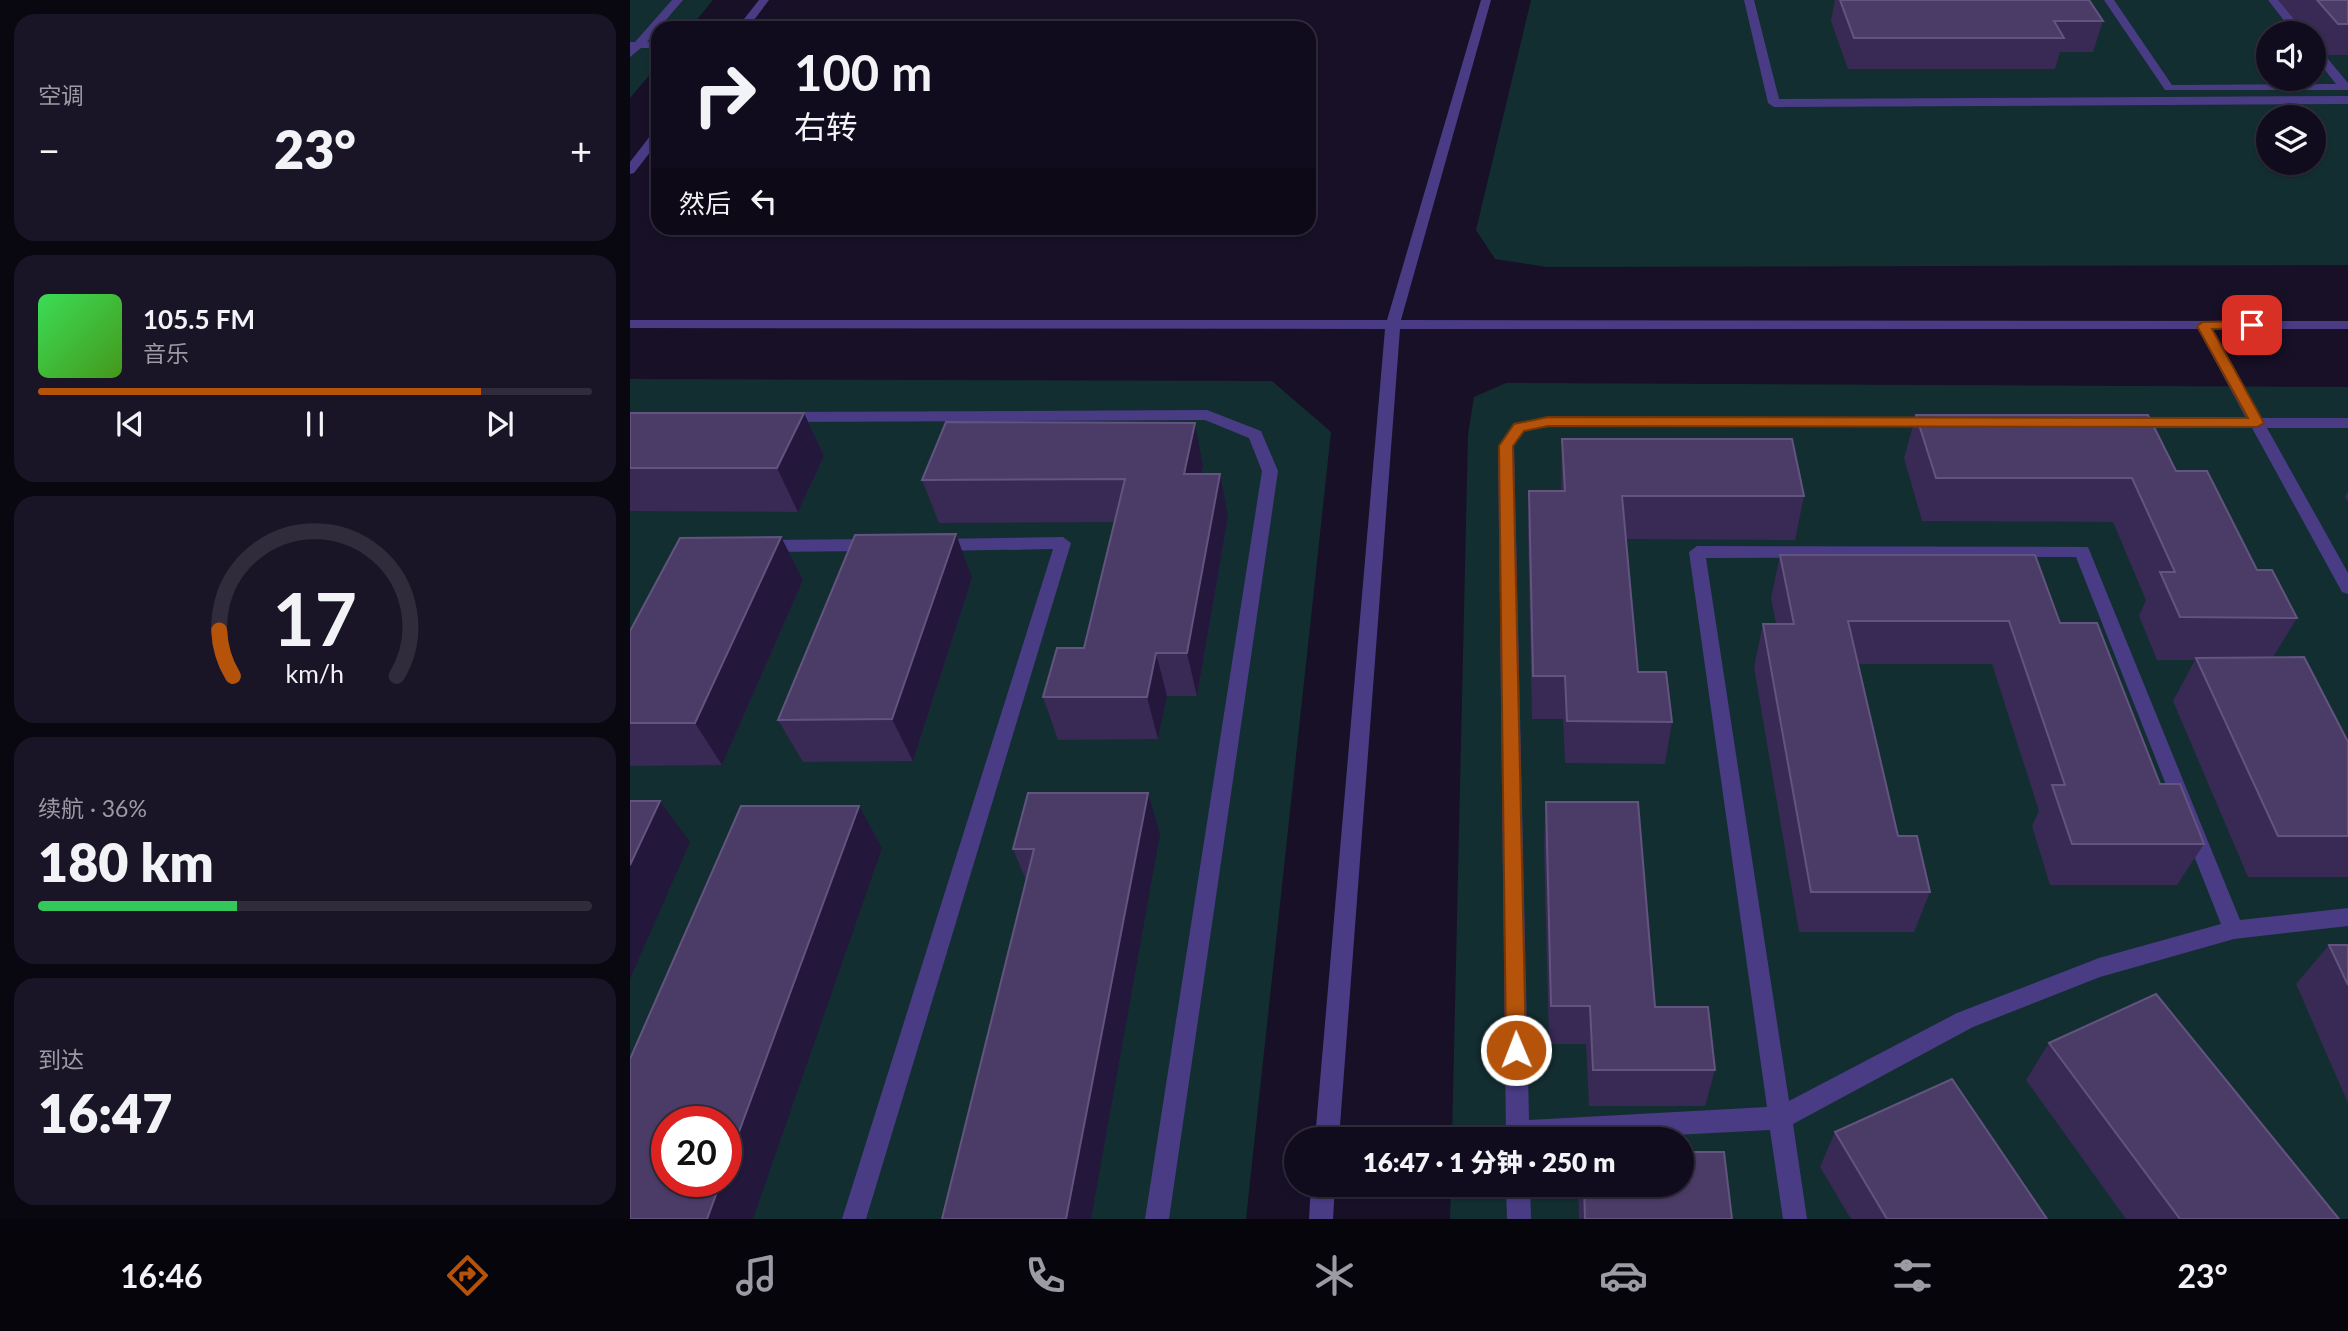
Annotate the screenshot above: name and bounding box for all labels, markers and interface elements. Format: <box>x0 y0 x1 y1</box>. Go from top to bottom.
map controls <box>2256 21 2326 175</box>
button: sound <box>2256 21 2326 91</box>
text: 100 m <box>794 43 932 101</box>
icon: right <box>679 49 770 140</box>
text: 空调 <box>38 81 84 109</box>
button: layers <box>2256 105 2326 175</box>
text: 右转 <box>794 107 858 146</box>
text: 23° <box>274 118 356 180</box>
text: − <box>38 127 60 173</box>
text: + <box>570 127 592 173</box>
icon: left <box>745 182 783 220</box>
text: 然后 <box>679 187 731 219</box>
pin <box>2222 295 2282 355</box>
text: 105.5 FM <box>143 303 255 335</box>
icon: arrive <box>2233 306 2271 344</box>
text: 音乐 <box>143 339 189 367</box>
icon: previous <box>111 405 149 443</box>
icon: pause <box>296 405 334 443</box>
icon: next <box>481 405 519 443</box>
text: 17 <box>273 574 357 662</box>
text: km/h <box>286 657 344 687</box>
text: 续航 · 36% <box>38 794 147 822</box>
text: 180 km <box>38 831 214 893</box>
position arrow <box>1479 1013 1553 1087</box>
text: 到达 <box>38 1045 84 1073</box>
text: 16:47 <box>38 1082 172 1144</box>
speed limit sign: 20 <box>651 1106 742 1197</box>
text: 16:47 · 1 分钟 · 250 m <box>1363 1146 1615 1178</box>
icon: directions <box>443 1251 492 1300</box>
icon: music <box>732 1251 781 1300</box>
icon: phone <box>1021 1251 1070 1300</box>
icon: climate <box>1310 1251 1359 1300</box>
icon: car <box>1599 1251 1648 1300</box>
icon: filters <box>1888 1251 1937 1300</box>
text: 16:46 <box>120 1256 203 1295</box>
text: 23° <box>2177 1256 2228 1295</box>

